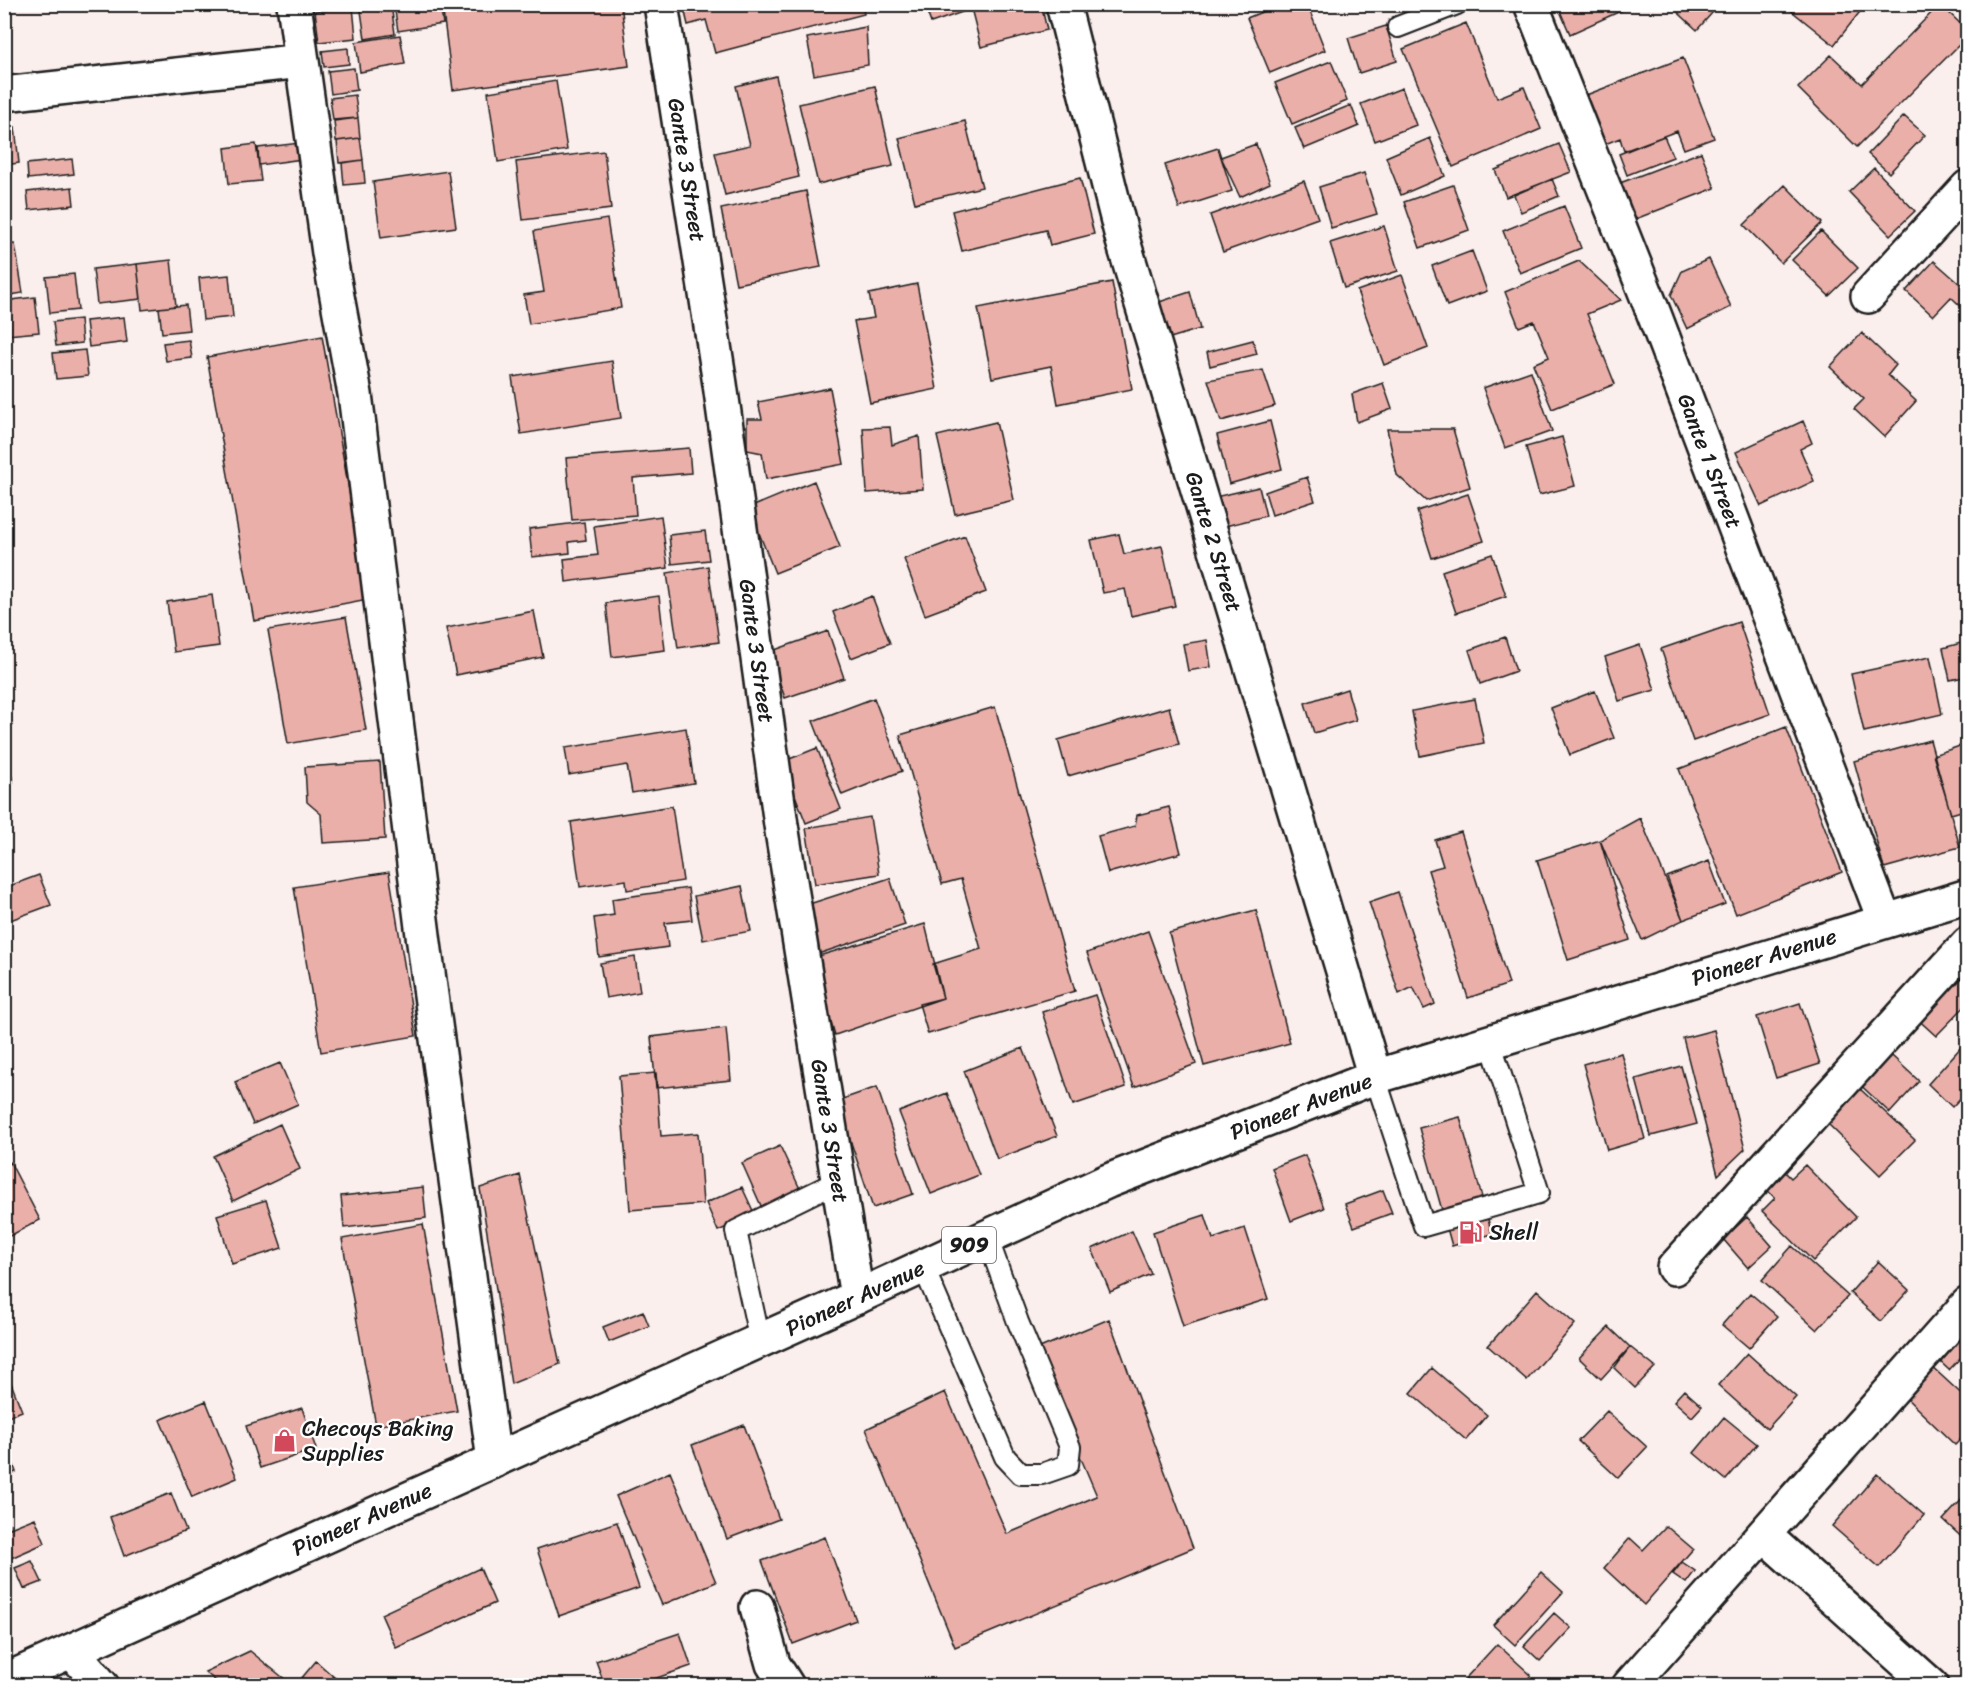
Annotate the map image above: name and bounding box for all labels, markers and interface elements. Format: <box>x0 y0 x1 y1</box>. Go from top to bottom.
street label: Gante 3 Street <box>656 95 718 245</box>
street label: Gante 1 Street <box>1666 388 1754 535</box>
street label: Gante 2 Street <box>1174 467 1254 618</box>
street label: Gante 3 Street <box>728 576 786 726</box>
street label: Pioneer Avenue <box>1687 916 1841 998</box>
street label: Gante 3 Street <box>799 1056 861 1206</box>
street label: Pioneer Avenue <box>1224 1061 1378 1151</box>
place label: Shell <box>1489 1213 1539 1252</box>
fuel station icon: Shell <box>1458 1219 1484 1245</box>
road number: 909 <box>942 1227 996 1263</box>
street label: Pioneer Avenue <box>779 1249 931 1347</box>
place label: Checoys Baking Supplies <box>302 1409 454 1473</box>
shop icon: Checoys Baking Supplies <box>271 1428 297 1454</box>
street label: Pioneer Avenue <box>286 1471 438 1567</box>

